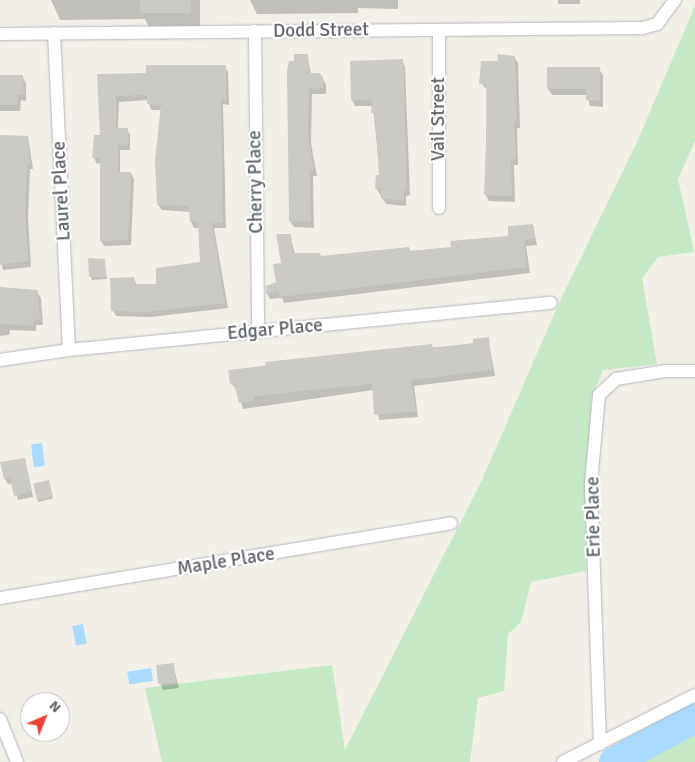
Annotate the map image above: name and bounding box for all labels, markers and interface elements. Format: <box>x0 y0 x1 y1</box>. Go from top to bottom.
street label: Dodd Street <box>273 19 369 43</box>
street label: Vail Street <box>428 77 450 161</box>
street label: Cherry Place <box>244 130 268 234</box>
street label: Laurel Place <box>48 140 76 242</box>
street label: Edgar Place <box>226 314 324 346</box>
street label: Erie Place <box>582 476 606 558</box>
street label: Maple Place <box>176 543 276 581</box>
north arrow <box>20 692 70 742</box>
text: N <box>46 697 64 716</box>

